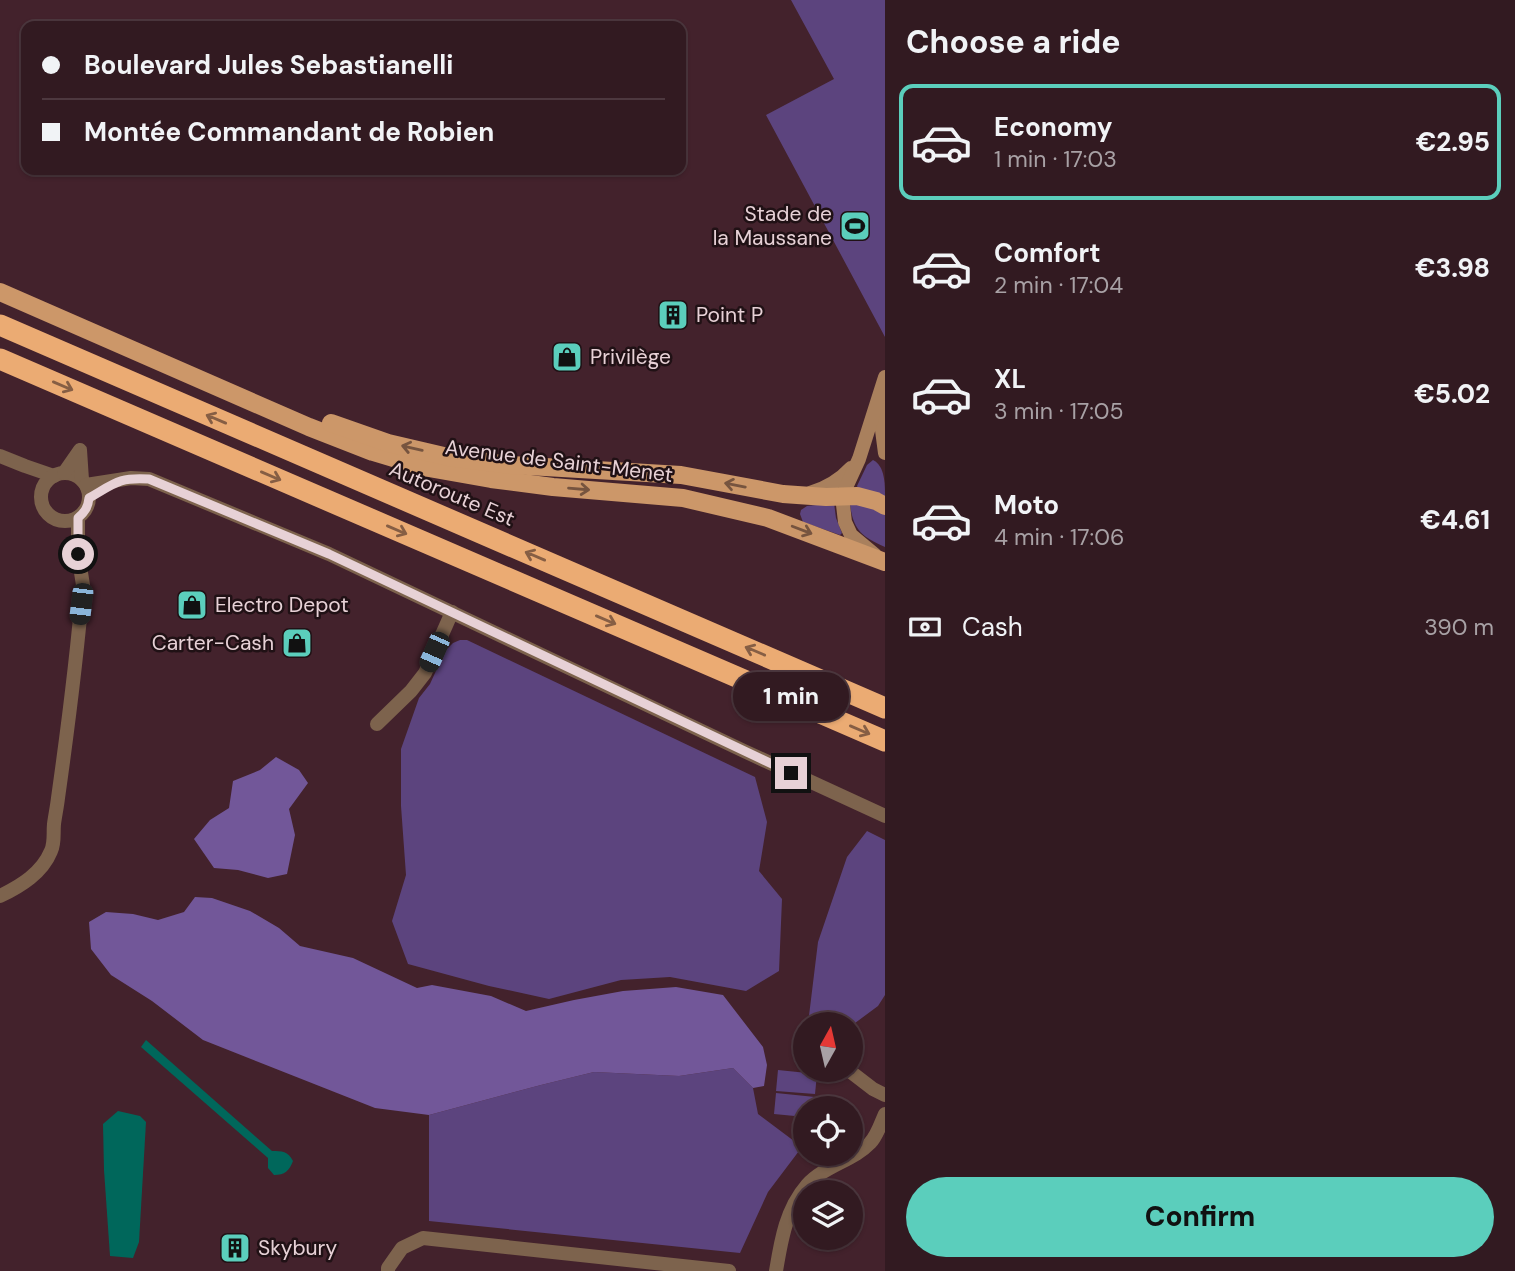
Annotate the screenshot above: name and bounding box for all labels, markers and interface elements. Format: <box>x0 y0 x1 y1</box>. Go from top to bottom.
text: Choose a ride <box>906 21 1121 63</box>
text: Boulevard Jules Sebastianelli <box>84 48 453 82</box>
text: Economy <box>994 110 1112 144</box>
icon: car <box>910 111 973 174</box>
text: Montée Commandant de Robien <box>84 115 494 149</box>
text: €2.95 <box>1416 125 1490 159</box>
text: 1 min · 17:03 <box>994 144 1117 174</box>
place label: Stade de la Maussane <box>713 200 832 252</box>
sports icon: Stade de la Maussane <box>838 209 872 243</box>
text: Comfort <box>994 236 1100 270</box>
icon: car <box>910 237 973 300</box>
text: €3.98 <box>1415 251 1490 285</box>
text: 2 min · 17:04 <box>994 270 1123 300</box>
building icon: Point P <box>656 298 690 332</box>
place label: Point P <box>696 301 763 329</box>
shop icon: Privilège <box>550 340 584 374</box>
place label: Privilège <box>590 343 671 371</box>
text: XL <box>994 362 1026 396</box>
icon: car <box>910 363 973 426</box>
text: €5.02 <box>1414 377 1490 411</box>
one-way arrow <box>51 380 73 393</box>
text: 3 min · 17:05 <box>994 396 1124 426</box>
one-way arrow <box>206 411 228 424</box>
street label: Avenue de Saint-Menet <box>443 433 675 489</box>
one-way arrow <box>401 441 424 454</box>
street label: Autoroute Est <box>385 455 519 533</box>
one-way arrow <box>260 470 282 483</box>
one-way arrow <box>724 478 747 491</box>
one-way arrow <box>568 483 590 496</box>
text: Moto <box>994 488 1059 522</box>
icon: car <box>910 489 973 552</box>
text: €4.61 <box>1420 503 1490 537</box>
text: 4 min · 17:06 <box>994 522 1124 552</box>
one-way arrow <box>386 524 407 537</box>
one-way arrow <box>791 524 813 537</box>
route start <box>62 538 94 570</box>
one-way arrow <box>525 549 546 562</box>
car <box>69 582 94 626</box>
shop icon: Electro Depot <box>175 588 209 622</box>
place label: Electro Depot <box>215 591 349 619</box>
icon: cash <box>906 608 944 646</box>
text: Cash <box>962 610 1023 644</box>
text: 390 m <box>1424 612 1494 642</box>
one-way arrow <box>595 615 616 628</box>
shop icon: Carter-Cash <box>280 626 314 660</box>
place label: Carter-Cash <box>152 629 274 657</box>
car <box>416 629 453 675</box>
one-way arrow <box>745 644 766 657</box>
callout: 1 min <box>733 672 849 720</box>
text: 1 min <box>763 681 819 711</box>
one-way arrow <box>849 724 870 737</box>
route end <box>775 757 807 789</box>
north arrow <box>793 1012 863 1082</box>
map controls <box>793 1012 863 1250</box>
button: locate <box>793 1096 863 1166</box>
button: Confirm <box>906 1177 1494 1257</box>
button: layers <box>793 1180 863 1250</box>
building icon: Skybury <box>218 1231 252 1265</box>
place label: Skybury <box>258 1234 337 1262</box>

